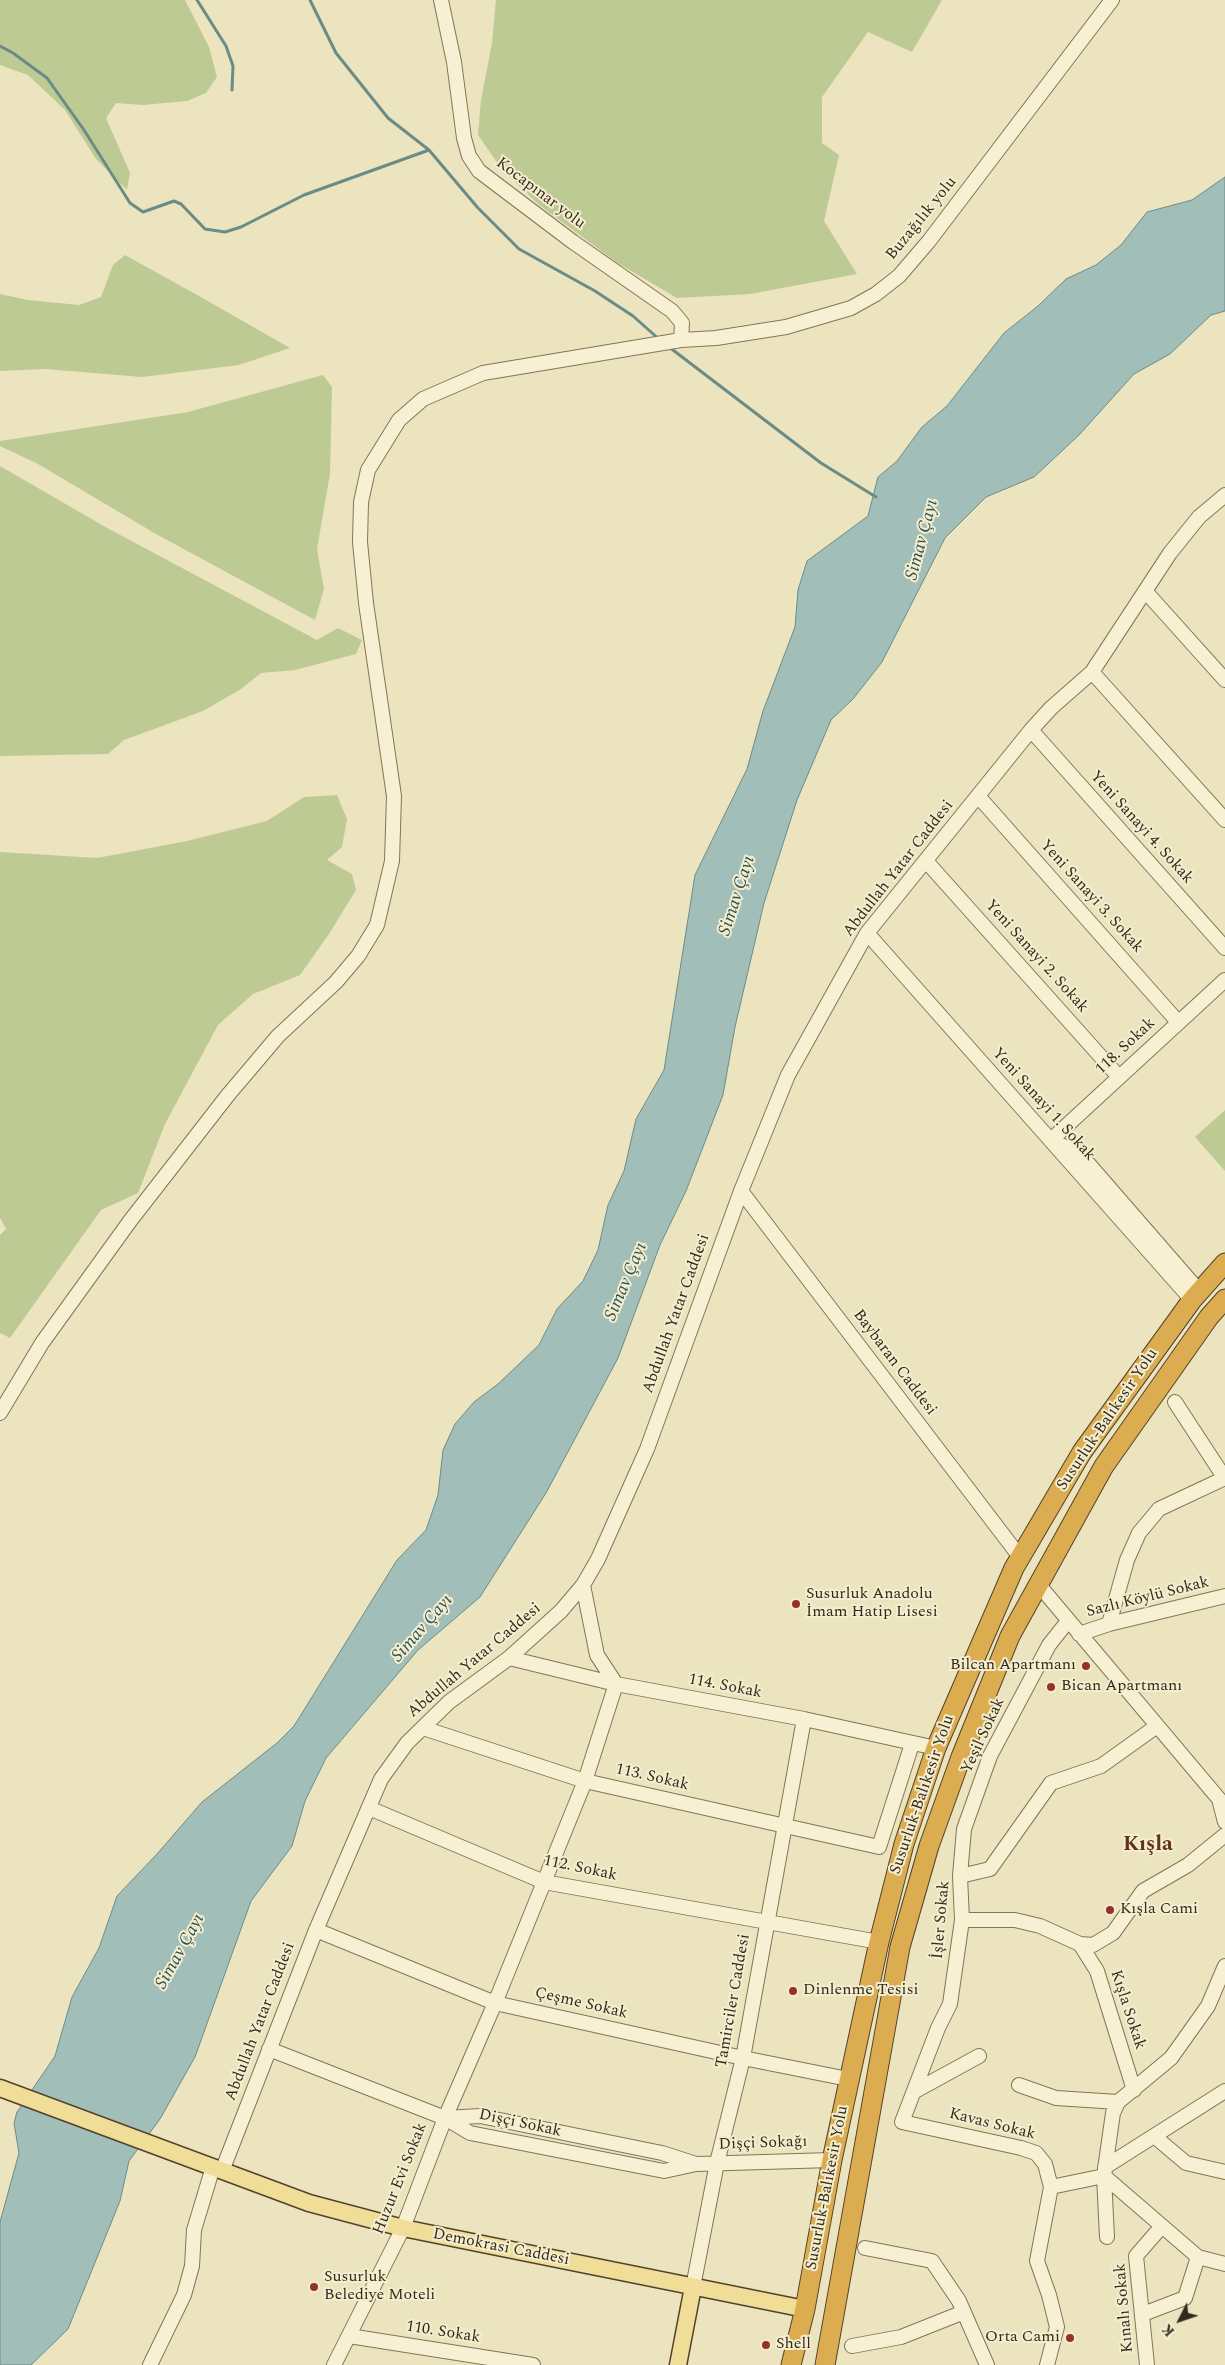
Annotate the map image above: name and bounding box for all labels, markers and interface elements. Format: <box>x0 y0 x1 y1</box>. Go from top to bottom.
street label: Kocapınar yolu <box>492 154 588 234</box>
street label: Buzağılık yolu <box>883 174 961 264</box>
water label: Simav Çayı <box>902 497 944 583</box>
street label: Yeni Sanayi 4. Sokak <box>1085 768 1197 888</box>
street label: Abdullah Yatar Caddesi <box>840 797 958 941</box>
street label: Yeni Sanayi 3. Sokak <box>1035 837 1147 957</box>
water label: Simav Çayı <box>715 853 761 939</box>
street label: Yeni Sanayi 2. Sokak <box>980 897 1092 1017</box>
street label: 118. Sokak <box>1092 1014 1160 1080</box>
street label: Yeni Sanayi 1. Sokak <box>987 1045 1099 1165</box>
street label: Abdullah Yatar Caddesi <box>639 1232 715 1396</box>
water label: Simav Çayı <box>601 1240 653 1324</box>
street label: Baybaran Caddesi <box>848 1306 940 1420</box>
street label: Susurluk-Balıkesir Yolu <box>1053 1345 1163 1495</box>
street label: Sazlı Köylü Sokak <box>1085 1573 1211 1623</box>
place label: Susurluk Anadolu İmam Hatip Lisesi <box>806 1585 938 1623</box>
water label: Simav Çayı <box>388 1591 458 1667</box>
marker: Susurluk Anadolu İmam Hatip Lisesi <box>790 1598 802 1610</box>
street label: Abdullah Yatar Caddesi <box>404 1600 546 1722</box>
place label: Bilcan Apartmanı <box>950 1656 1076 1676</box>
marker: Bilcan Apartmanı <box>1080 1660 1092 1672</box>
street label: 114. Sokak <box>686 1670 764 1704</box>
place label: Bican Apartmanı <box>1061 1677 1182 1697</box>
marker: Bican Apartmanı <box>1045 1681 1057 1693</box>
street label: Yeşil Sokak <box>958 1695 1010 1777</box>
street label: Susurluk-Balıkesir Yolu <box>887 1713 959 1877</box>
street label: 113. Sokak <box>613 1760 691 1796</box>
district label: Kışla <box>1123 1833 1173 1859</box>
street label: 112. Sokak <box>541 1852 619 1886</box>
street label: İşler Sokak <box>929 1880 955 1960</box>
place label: Kışla Cami <box>1120 1900 1198 1920</box>
marker: Kışla Cami <box>1104 1904 1116 1916</box>
water label: Simav Çayı <box>152 1911 210 1993</box>
street label: Tamirciler Caddesi <box>713 1933 755 2069</box>
street label: Abdullah Yatar Caddesi <box>222 1940 300 2104</box>
street label: Kışla Sokak <box>1105 1968 1149 2052</box>
place label: Dinlenme Tesisi <box>803 1981 919 2001</box>
street label: Çeşme Sokak <box>533 1984 629 2024</box>
marker: Dinlenme Tesisi <box>787 1985 799 1997</box>
street label: Susurluk-Balıkesir Yolu <box>803 2104 853 2272</box>
street label: Kavas Sokak <box>947 2105 1037 2145</box>
street label: Dişçi Sokak <box>477 2106 563 2142</box>
street label: Huzur Evi Sokak <box>370 2120 432 2238</box>
street label: Dişçi Sokağı <box>718 2133 808 2155</box>
street label: Demokrasi Caddesi <box>431 2225 571 2271</box>
street label: Kınalı Sokak <box>1112 2262 1138 2354</box>
place label: Susurluk Belediye Moteli <box>324 2268 435 2306</box>
marker: Susurluk Belediye Moteli <box>308 2281 320 2293</box>
north arrow <box>1155 2295 1205 2345</box>
street label: 110. Sokak <box>405 2318 481 2348</box>
text: K <box>1157 2319 1180 2341</box>
place label: Orta Cami <box>985 2328 1060 2348</box>
marker: Orta Cami <box>1064 2332 1076 2344</box>
place label: Shell <box>776 2335 811 2355</box>
marker: Shell <box>760 2339 772 2351</box>

